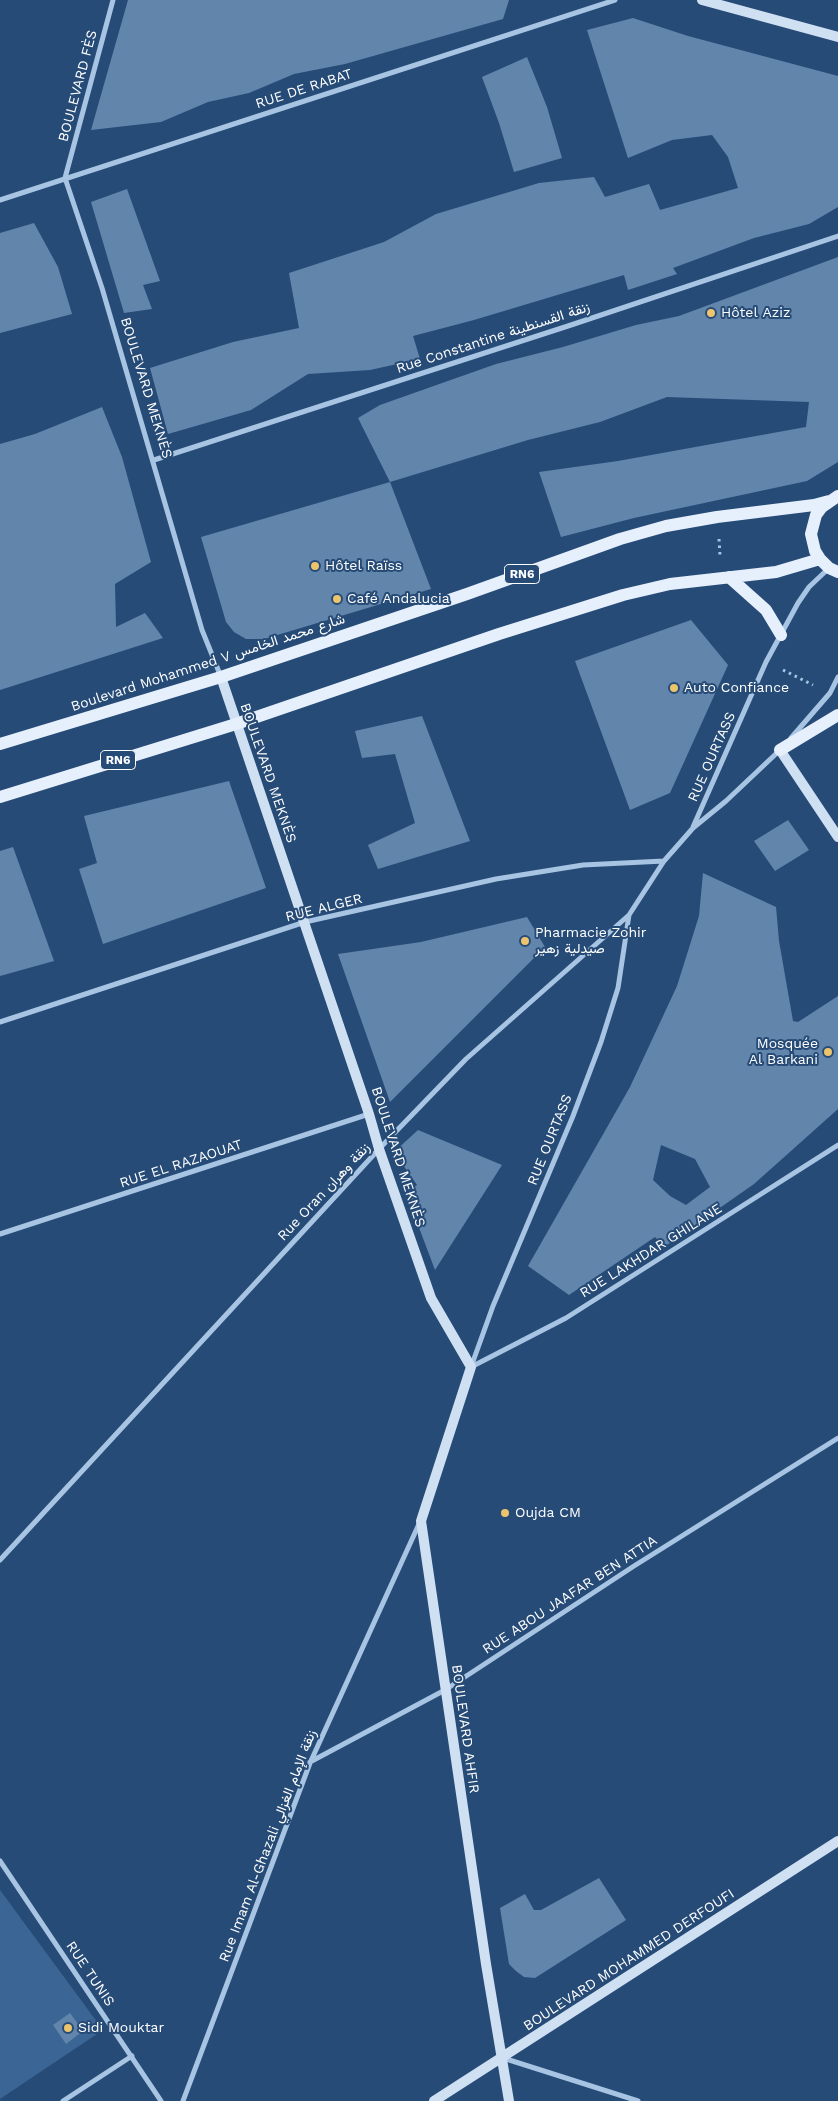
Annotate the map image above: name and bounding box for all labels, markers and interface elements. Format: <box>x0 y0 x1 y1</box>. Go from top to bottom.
street label: BOULEVARD FÈS <box>55 28 101 144</box>
street label: RUE DE RABAT <box>254 65 354 113</box>
street label: Rue Constantine زنقة القسنطينة <box>394 299 592 377</box>
place label: Hôtel Aziz <box>721 305 790 321</box>
marker: Hôtel Aziz <box>705 307 717 319</box>
street label: BOULEVARD MEKNÈS <box>117 315 175 461</box>
place label: Hôtel Raïss <box>325 558 402 574</box>
marker: Hôtel Raïss <box>309 560 321 572</box>
road number: RN6 <box>504 564 540 584</box>
place label: Café Andalucia <box>347 591 450 607</box>
marker: Café Andalucia <box>331 593 343 605</box>
street label: Boulevard Mohammed V شارع محمد الخامس <box>69 611 347 715</box>
place label: Auto Confiance <box>684 680 789 696</box>
marker: Auto Confiance <box>668 682 680 694</box>
street label: BOULEVARD MEKNÈS <box>236 701 300 845</box>
street label: RUE OURTASS <box>685 709 739 805</box>
road number: RN6 <box>100 750 136 770</box>
street label: RUE ALGER <box>284 890 364 926</box>
place label: Pharmacie Zohir صيدلية زهير <box>535 925 647 958</box>
marker: Pharmacie Zohir صيدلية زهير <box>519 935 531 947</box>
place label: Mosquée Al Barkani <box>749 1036 818 1068</box>
marker: Mosquée Al Barkani <box>822 1046 834 1058</box>
street label: BOULEVARD MEKNÈS <box>367 1085 429 1229</box>
street label: RUE OURTASS <box>524 1092 576 1188</box>
street label: RUE EL RAZAOUAT <box>118 1136 244 1192</box>
street label: Rue Oran زنقة وهران <box>274 1140 374 1244</box>
street label: RUE LAKHDAR GHILANE <box>577 1200 725 1302</box>
place label: Oujda CM <box>515 1505 581 1521</box>
marker: Oujda CM <box>499 1507 511 1519</box>
street label: RUE ABOU JAAFAR BEN ATTIA <box>480 1532 660 1658</box>
street label: BOULEVARD AHFIR <box>448 1663 482 1795</box>
street label: Rue Imam Al-Ghazali زنقة الإمام الغزالي <box>216 1727 320 1965</box>
street label: BOULEVARD MOHAMMED DERFOUFI <box>520 1885 738 2035</box>
street label: RUE TUNIS <box>62 1938 118 2010</box>
place label: Sidi Mouktar <box>78 2020 164 2036</box>
marker: Sidi Mouktar <box>62 2022 74 2034</box>

